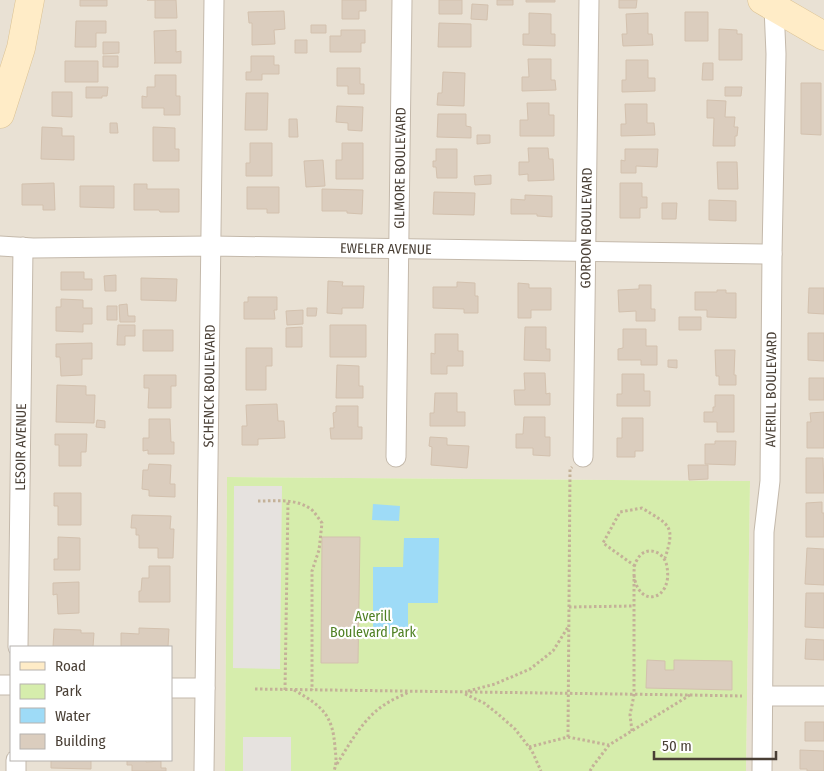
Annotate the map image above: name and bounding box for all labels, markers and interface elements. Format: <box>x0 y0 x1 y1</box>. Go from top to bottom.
street label: GILMORE BOULEVARD <box>390 107 409 229</box>
street label: GORDON BOULEVARD <box>577 168 595 289</box>
street label: EWELER AVENUE <box>340 239 432 258</box>
street label: SCHENCK BOULEVARD <box>200 324 218 448</box>
street label: AVERILL BOULEVARD <box>762 332 780 447</box>
street label: LESOIR AVENUE <box>11 403 30 491</box>
park label: Averill Boulevard Park <box>330 608 416 641</box>
legend <box>10 646 172 761</box>
text: Road <box>55 657 86 675</box>
text: Park <box>55 682 82 700</box>
text: Water <box>55 707 91 725</box>
scale bar <box>654 728 776 760</box>
text: Building <box>55 732 106 750</box>
text: 50 m <box>662 737 692 755</box>

